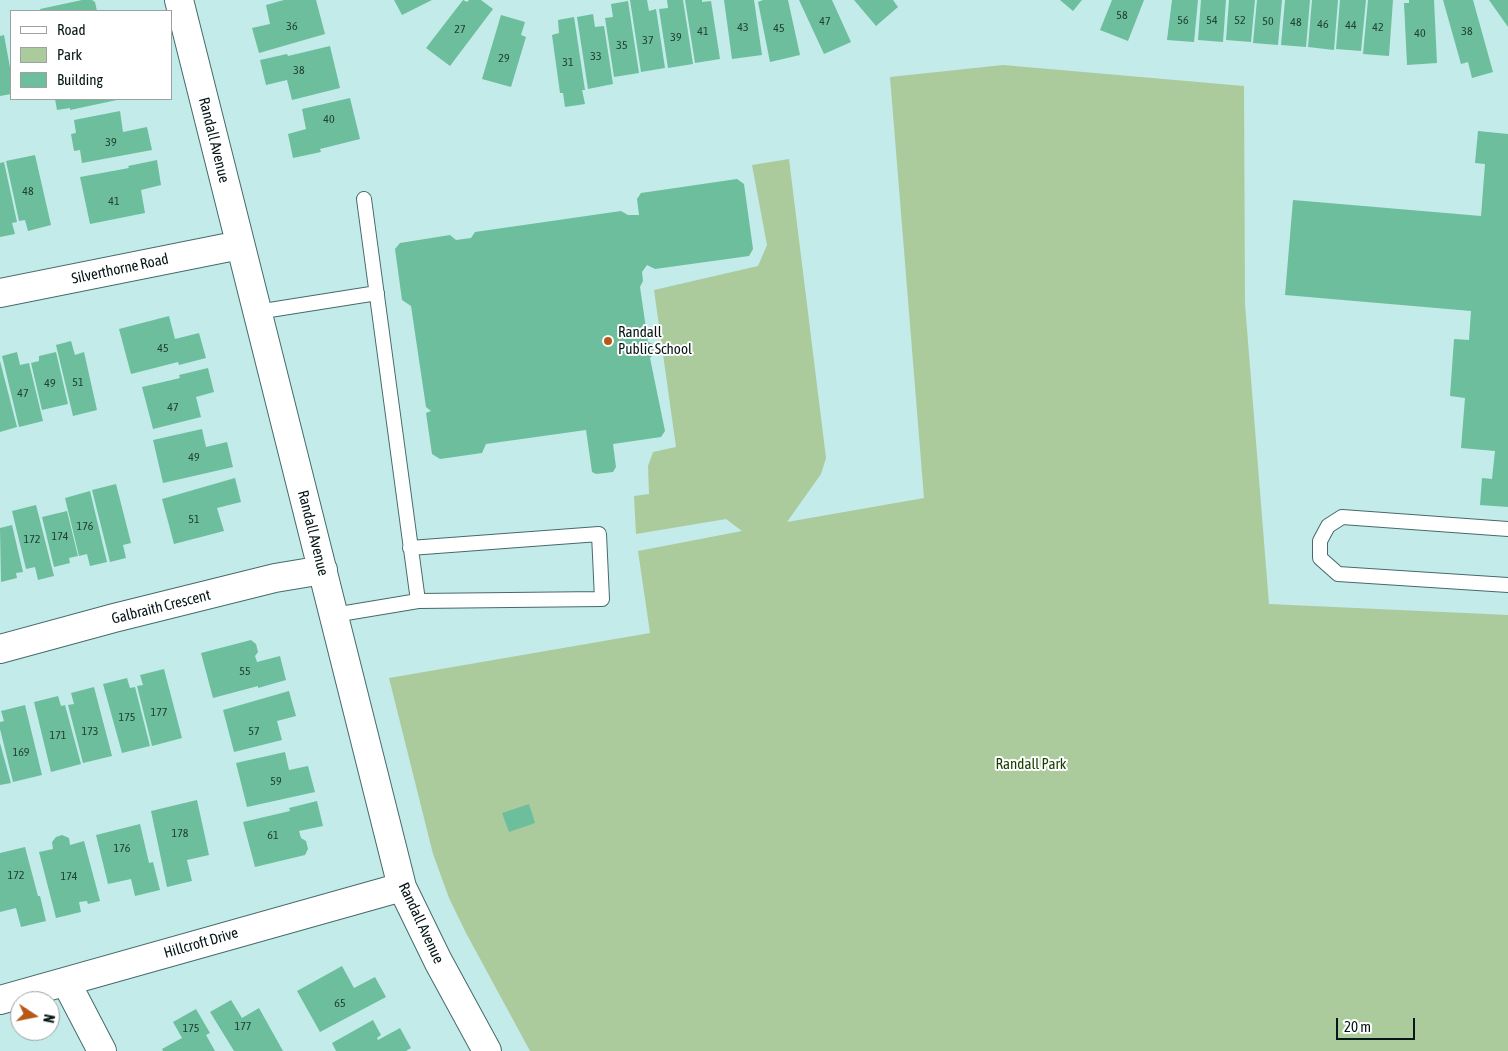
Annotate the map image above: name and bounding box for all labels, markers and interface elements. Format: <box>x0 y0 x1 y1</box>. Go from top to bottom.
house number: 58 <box>1116 8 1128 22</box>
legend <box>10 10 172 100</box>
house number: 56 <box>1177 13 1189 27</box>
house number: 54 <box>1206 13 1218 27</box>
house number: 52 <box>1234 13 1246 27</box>
house number: 47 <box>819 14 831 28</box>
house number: 50 <box>1262 14 1274 28</box>
house number: 48 <box>1290 15 1302 29</box>
house number: 46 <box>1317 17 1329 31</box>
house number: 44 <box>1345 18 1357 32</box>
house number: 36 <box>286 19 298 33</box>
house number: 43 <box>737 20 749 34</box>
house number: 42 <box>1372 20 1384 34</box>
text: Road <box>57 21 86 38</box>
house number: 45 <box>773 21 785 35</box>
house number: 27 <box>454 22 466 36</box>
house number: 41 <box>697 24 709 38</box>
house number: 38 <box>1461 24 1473 38</box>
house number: 40 <box>1414 26 1426 40</box>
house number: 39 <box>670 30 682 44</box>
house number: 37 <box>642 33 654 47</box>
house number: 35 <box>616 38 628 52</box>
text: Park <box>57 46 82 63</box>
house number: 33 <box>590 49 602 63</box>
house number: 29 <box>498 51 510 65</box>
house number: 31 <box>562 55 574 69</box>
house number: 38 <box>293 63 305 77</box>
text: Building <box>57 71 103 88</box>
street label: Randall Avenue <box>195 95 233 185</box>
house number: 40 <box>323 112 335 126</box>
house number: 39 <box>105 135 117 149</box>
house number: 48 <box>22 184 34 198</box>
house number: 41 <box>108 194 120 208</box>
street label: Silverthorne Road <box>70 250 170 288</box>
place label: Randall Public School <box>618 323 692 358</box>
marker: Randall Public School <box>602 335 614 347</box>
house number: 45 <box>157 341 169 355</box>
house number: 51 <box>72 375 84 389</box>
house number: 49 <box>44 376 56 390</box>
house number: 47 <box>17 386 29 400</box>
house number: 47 <box>167 400 179 414</box>
house number: 49 <box>188 450 200 464</box>
street label: Randall Avenue <box>294 488 332 578</box>
house number: 51 <box>188 512 200 526</box>
house number: 176 <box>77 519 93 533</box>
house number: 174 <box>52 529 68 543</box>
house number: 172 <box>24 532 40 546</box>
street label: Galbraith Crescent <box>110 586 212 628</box>
house number: 55 <box>239 664 251 678</box>
house number: 177 <box>151 705 167 719</box>
house number: 175 <box>119 710 135 724</box>
house number: 173 <box>82 724 98 738</box>
house number: 57 <box>248 724 260 738</box>
house number: 171 <box>50 728 66 742</box>
house number: 169 <box>13 745 29 759</box>
park label: Randall Park <box>996 755 1066 773</box>
house number: 59 <box>270 774 282 788</box>
house number: 178 <box>172 826 188 840</box>
house number: 61 <box>267 828 279 842</box>
house number: 176 <box>114 841 130 855</box>
house number: 172 <box>8 868 24 882</box>
house number: 174 <box>61 869 77 883</box>
street label: Randall Avenue <box>394 880 448 966</box>
street label: Hillcroft Drive <box>162 924 240 962</box>
north arrow <box>10 991 60 1041</box>
house number: 65 <box>334 996 346 1010</box>
scale bar <box>1338 1008 1417 1040</box>
text: N <box>40 1013 57 1024</box>
text: 20 m <box>1344 1018 1371 1035</box>
house number: 177 <box>235 1019 251 1033</box>
house number: 175 <box>183 1021 199 1035</box>

